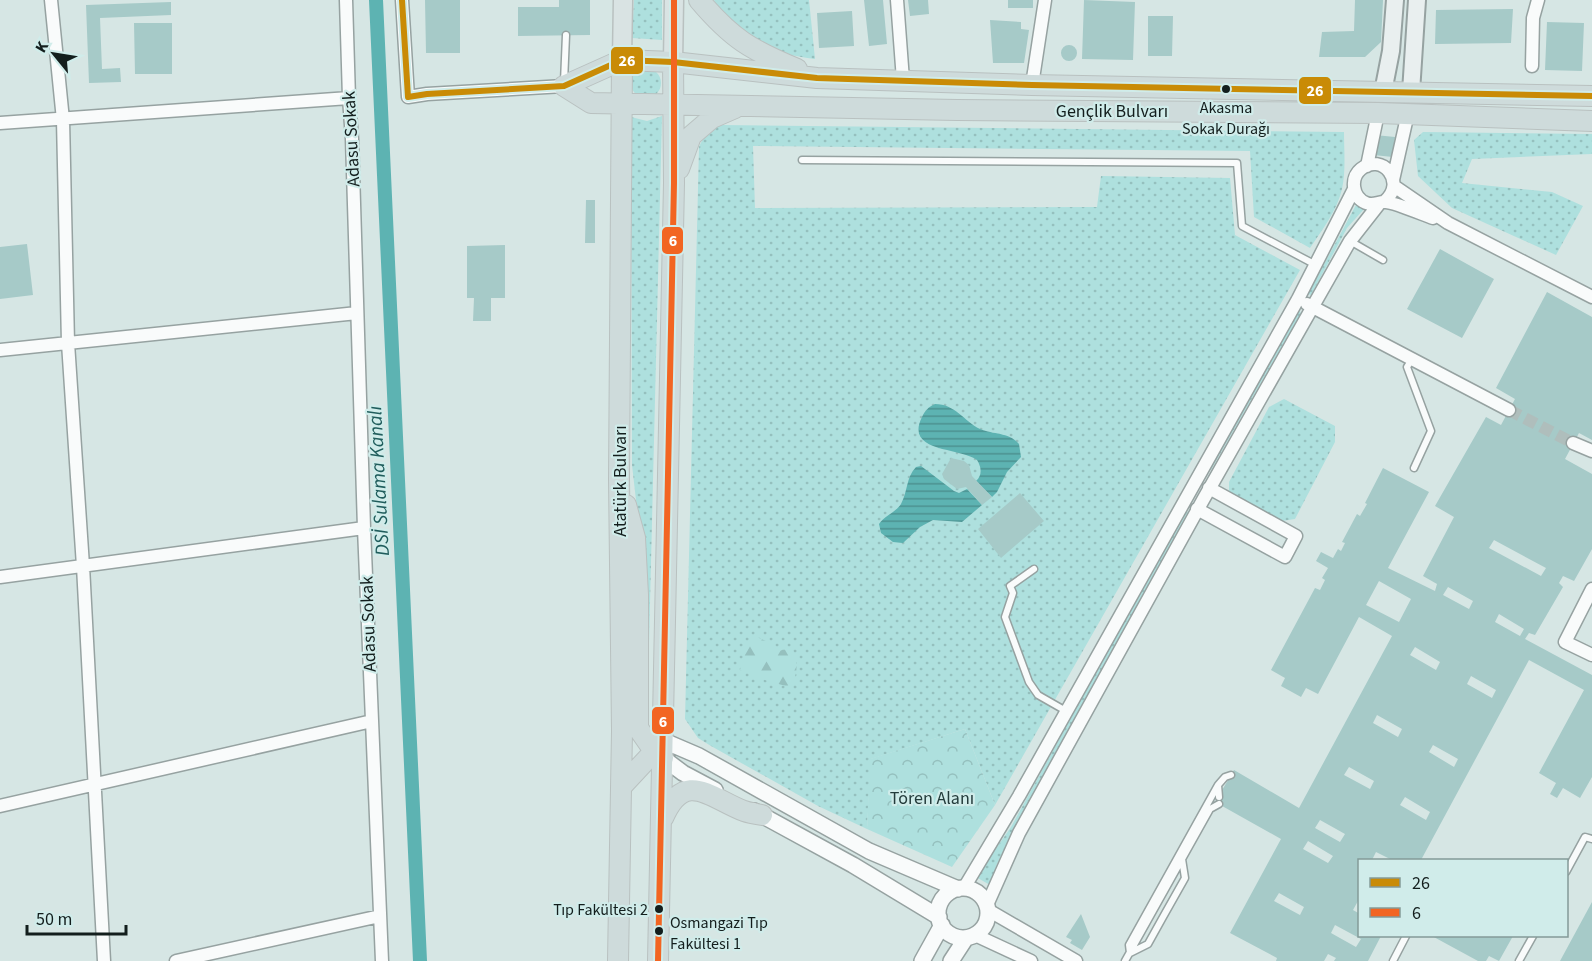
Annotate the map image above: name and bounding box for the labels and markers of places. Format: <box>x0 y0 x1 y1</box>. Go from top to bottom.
marker: Akasma Sokak Durağı <box>1220 83 1232 95</box>
place label: Akasma Sokak Durağı <box>1182 97 1270 140</box>
place label: Tıp Fakültesi 2 <box>553 899 648 921</box>
marker: Tıp Fakültesi 2 <box>653 903 665 915</box>
place label: Osmangazi Tıp Fakültesi 1 <box>670 912 768 955</box>
marker: Osmangazi Tıp Fakültesi 1 <box>653 925 665 937</box>

